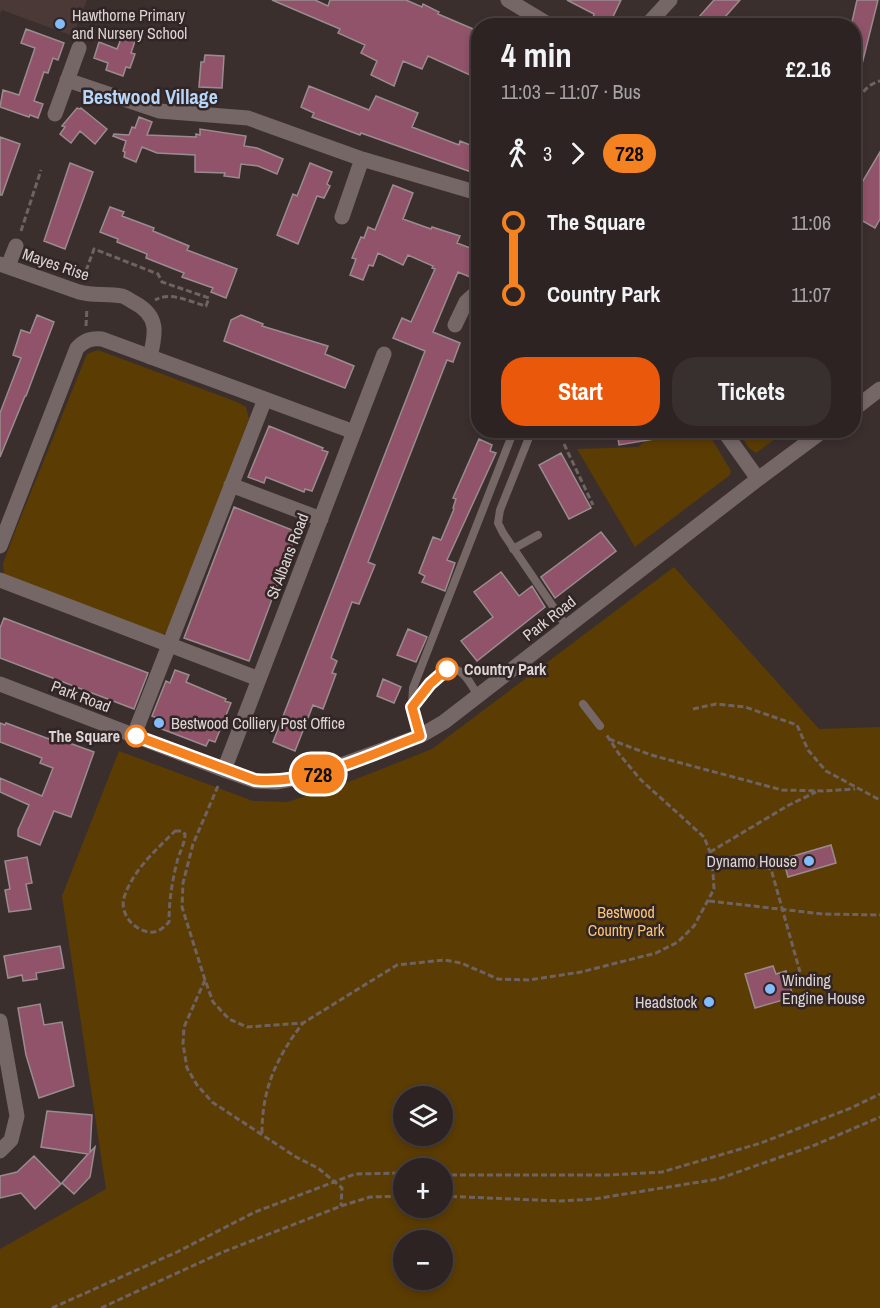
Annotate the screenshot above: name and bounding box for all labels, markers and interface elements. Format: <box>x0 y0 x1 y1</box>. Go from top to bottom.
place label: Hawthorne Primary and Nursery School <box>72 4 187 44</box>
marker: Hawthorne Primary and Nursery School <box>53 17 67 31</box>
text: 4 min <box>501 33 572 77</box>
text: £2.16 <box>786 54 831 84</box>
text: 11:03 – 11:07 · Bus <box>501 78 641 105</box>
district label: Bestwood Village <box>82 83 218 110</box>
icon: walk <box>501 137 534 170</box>
icon: forward <box>561 137 594 170</box>
text: 728 <box>615 139 644 168</box>
text: 3 <box>543 140 552 167</box>
text: The Square <box>547 207 645 237</box>
text: 11:06 <box>791 209 831 236</box>
street label: Mayes Rise <box>20 242 92 286</box>
text: Country Park <box>547 279 660 309</box>
text: 11:07 <box>791 281 831 308</box>
button: Start <box>501 357 660 426</box>
button: Tickets <box>672 357 831 426</box>
street label: St Albans Road <box>261 510 313 602</box>
street label: Park Road <box>518 590 580 646</box>
marker: Country Park <box>436 658 458 680</box>
place label: Country Park <box>464 658 547 680</box>
street label: Park Road <box>48 675 114 717</box>
place label: Bestwood Colliery Post Office <box>171 712 345 734</box>
marker: Bestwood Colliery Post Office <box>152 716 166 730</box>
place label: The Square <box>49 725 120 747</box>
marker: The Square <box>125 725 147 747</box>
line badge: 728 <box>284 754 352 794</box>
text: 728 <box>304 760 332 789</box>
place label: Dynamo House <box>707 850 797 872</box>
marker: Dynamo House <box>802 854 816 868</box>
park label: Bestwood Country Park <box>588 901 665 941</box>
place label: Winding Engine House <box>782 969 865 1009</box>
marker: Winding Engine House <box>763 982 777 996</box>
place label: Headstock <box>635 991 697 1013</box>
marker: Headstock <box>702 995 716 1009</box>
map controls <box>393 1086 453 1290</box>
button: layers <box>393 1086 453 1146</box>
button: + <box>393 1158 453 1218</box>
button: − <box>393 1230 453 1290</box>

